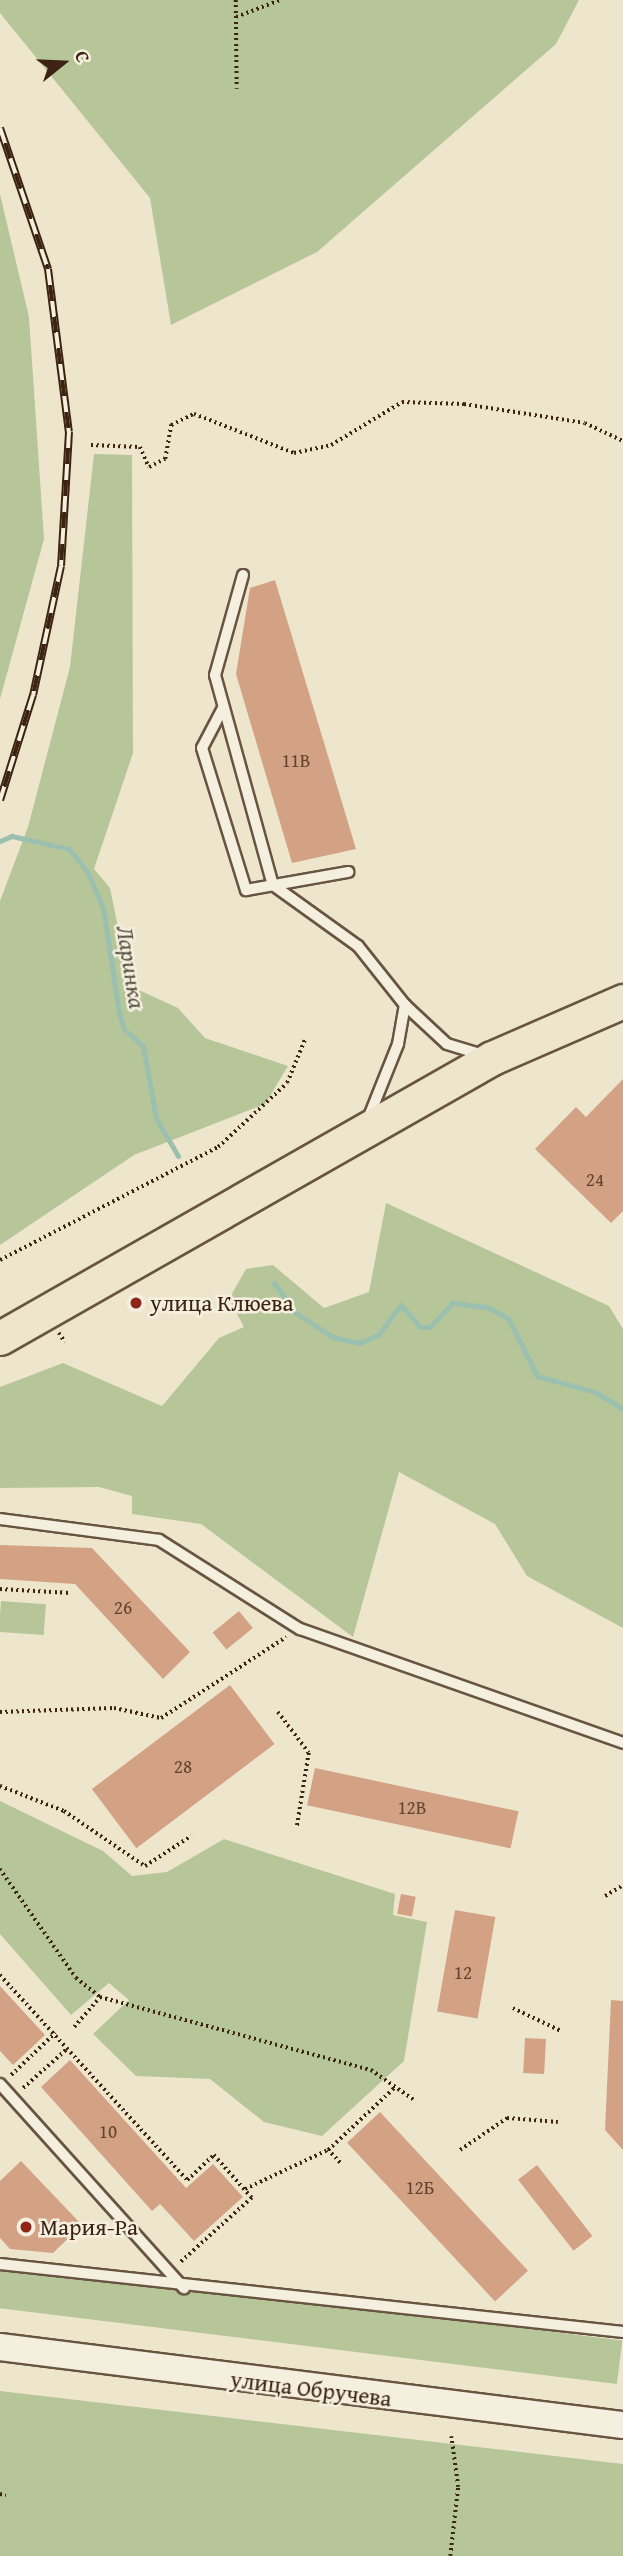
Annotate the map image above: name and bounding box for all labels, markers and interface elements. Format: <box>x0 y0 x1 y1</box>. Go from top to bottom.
north arrow <box>28 28 98 98</box>
text: С <box>68 47 98 66</box>
house number: 11В <box>281 750 311 772</box>
water label: Ларинка <box>110 923 152 1011</box>
house number: 24 <box>586 1169 604 1191</box>
place label: улица Клюева <box>150 1289 294 1317</box>
marker: улица Клюева <box>128 1295 144 1311</box>
house number: 26 <box>114 1597 132 1619</box>
house number: 28 <box>174 1756 192 1778</box>
house number: 12В <box>397 1797 427 1819</box>
house number: 12 <box>454 1962 472 1984</box>
house number: 10 <box>99 2121 117 2143</box>
house number: 12Б <box>405 2177 435 2199</box>
place label: Мария-Ра <box>40 2213 138 2241</box>
marker: Мария-Ра <box>18 2219 34 2235</box>
street label: улица Обручева <box>229 2365 393 2413</box>

